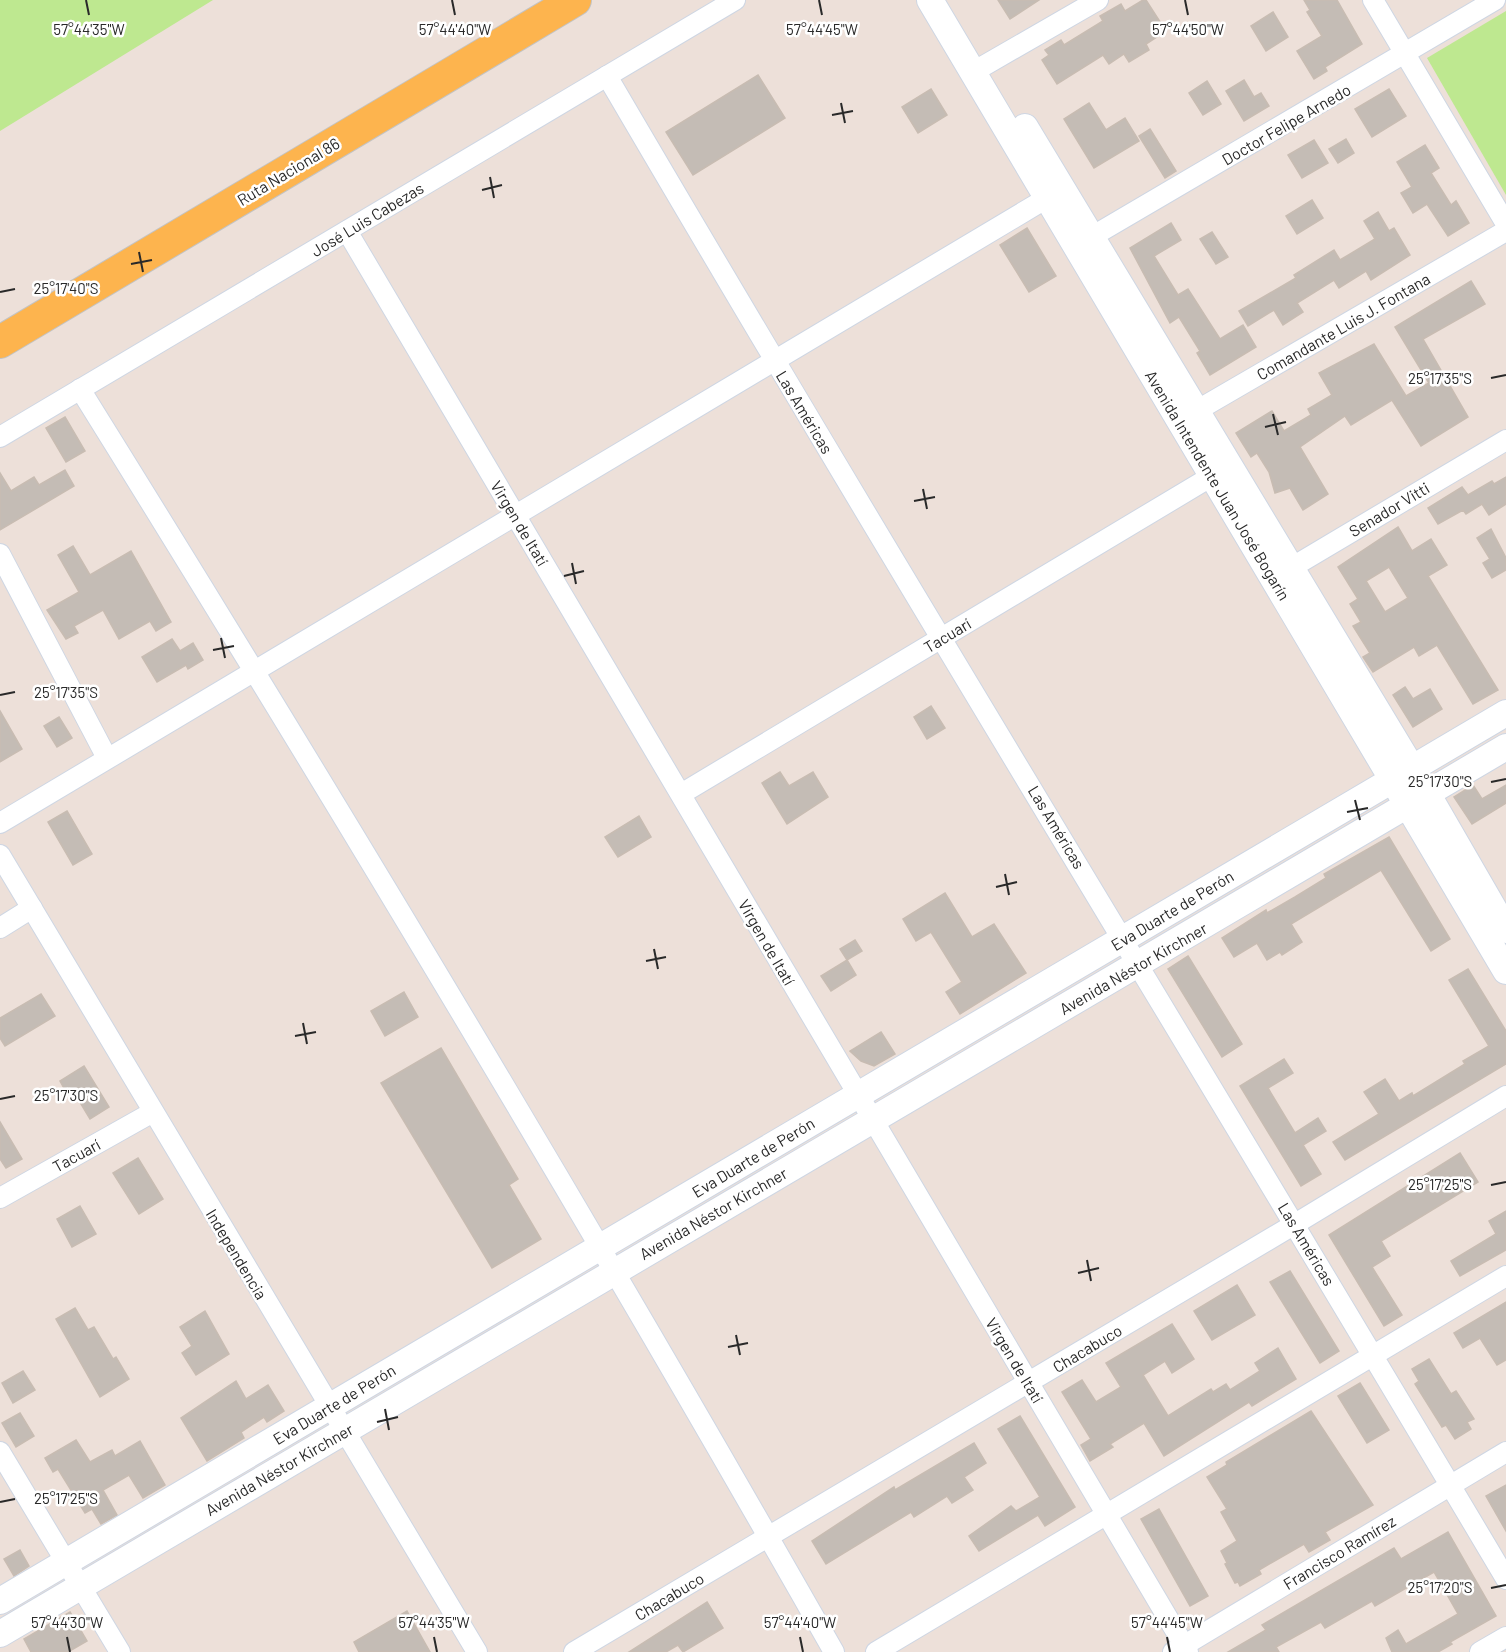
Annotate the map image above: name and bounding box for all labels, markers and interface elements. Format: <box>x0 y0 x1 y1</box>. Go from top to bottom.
text: 57°44'35"W <box>53 20 125 38</box>
text: 57°44'40"W <box>419 20 491 38</box>
text: 57°44'45"W <box>786 20 858 38</box>
text: 57°44'50"W <box>1152 20 1224 38</box>
street label: Doctor Felipe Arnedo <box>1218 79 1354 169</box>
street label: Ruta Nacional 86 <box>233 133 343 209</box>
street label: José Luis Cabezas <box>307 178 427 260</box>
street label: Comandante Luis J. Fontana <box>1253 269 1433 383</box>
text: 25°17'40"S <box>33 279 99 297</box>
street label: Las Américas <box>773 367 837 457</box>
street label: Avenida Intendente Juan José Bogarín <box>1142 367 1294 603</box>
text: 25°17'35"S <box>1408 369 1472 387</box>
street label: Virgen de Itatí <box>487 477 553 569</box>
street label: Senador Vitti <box>1345 478 1433 540</box>
street label: Tacuarí <box>920 613 974 656</box>
text: 25°17'35"S <box>34 683 98 701</box>
text: 25°17'30"S <box>1408 772 1472 790</box>
street label: Las Américas <box>1025 782 1089 872</box>
street label: Eva Duarte de Perón <box>1107 866 1237 954</box>
street label: Virgen de Itatí <box>735 896 799 989</box>
street label: Avenida Néstor Kirchner <box>1056 918 1210 1018</box>
text: 25°17'30"S <box>34 1086 98 1104</box>
street label: Eva Duarte de Perón <box>688 1113 818 1201</box>
street label: Tacuarí <box>49 1134 104 1176</box>
street label: Avenida Néstor Kirchner <box>636 1163 790 1263</box>
text: 25°17'25"S <box>1408 1175 1472 1193</box>
street label: Las Américas <box>1275 1199 1339 1289</box>
street label: Independencia <box>203 1205 271 1303</box>
street label: Virgen de Itatí <box>982 1314 1048 1406</box>
street label: Chacabuco <box>1049 1320 1125 1376</box>
street label: Eva Duarte de Perón <box>269 1360 399 1448</box>
street label: Avenida Néstor Kirchner <box>202 1419 356 1519</box>
text: 25°17'25"S <box>34 1489 98 1507</box>
street label: Francisco Ramírez <box>1279 1511 1399 1593</box>
street label: Chacabuco <box>631 1568 707 1624</box>
text: 25°17'20"S <box>1407 1578 1473 1596</box>
text: 57°44'30"W <box>31 1613 103 1631</box>
text: 57°44'35"W <box>398 1613 470 1631</box>
text: 57°44'40"W <box>764 1613 836 1631</box>
text: 57°44'45"W <box>1131 1613 1203 1631</box>

